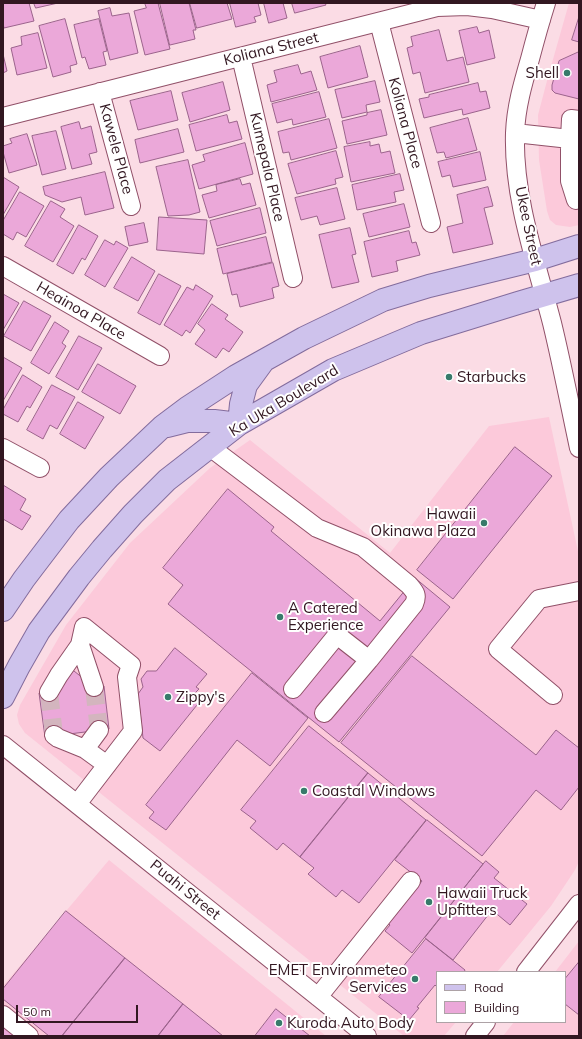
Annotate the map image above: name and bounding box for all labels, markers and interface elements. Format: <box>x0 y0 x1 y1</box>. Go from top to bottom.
street label: Koliana Street <box>222 29 320 69</box>
place label: Shell <box>526 64 559 82</box>
marker: Shell <box>562 68 572 78</box>
street label: Koliana Place <box>384 76 426 170</box>
street label: Kawele Place <box>95 102 137 196</box>
street label: Kumepala Place <box>246 111 288 223</box>
street label: Ukee Street <box>511 185 545 267</box>
street label: Heainoa Place <box>33 278 129 344</box>
street label: Ka Uka Boulevard <box>226 361 342 441</box>
place label: Starbucks <box>457 368 526 386</box>
marker: Starbucks <box>444 372 454 382</box>
place label: Hawaii Okinawa Plaza <box>371 505 476 540</box>
marker: Hawaii Okinawa Plaza <box>479 518 489 528</box>
place label: A Catered Experience <box>288 599 363 634</box>
marker: A Catered Experience <box>275 612 285 622</box>
place label: Zippy's <box>176 688 225 706</box>
marker: Zippy's <box>163 692 173 702</box>
place label: Coastal Windows <box>312 782 435 800</box>
marker: Coastal Windows <box>299 786 309 796</box>
street label: Puahi Street <box>146 856 224 924</box>
place label: Hawaii Truck Upfitters <box>437 884 528 919</box>
marker: Hawaii Truck Upfitters <box>424 897 434 907</box>
place label: EMET Environmeteo Services <box>269 961 407 996</box>
legend <box>436 971 566 1023</box>
marker: EMET Environmeteo Services <box>410 974 420 984</box>
text: Road <box>474 980 503 995</box>
scale bar <box>18 997 140 1023</box>
text: Building <box>474 1000 519 1015</box>
text: 50 m <box>23 1004 51 1019</box>
place label: Kuroda Auto Body <box>287 1014 414 1032</box>
marker: Kuroda Auto Body <box>274 1018 284 1028</box>

